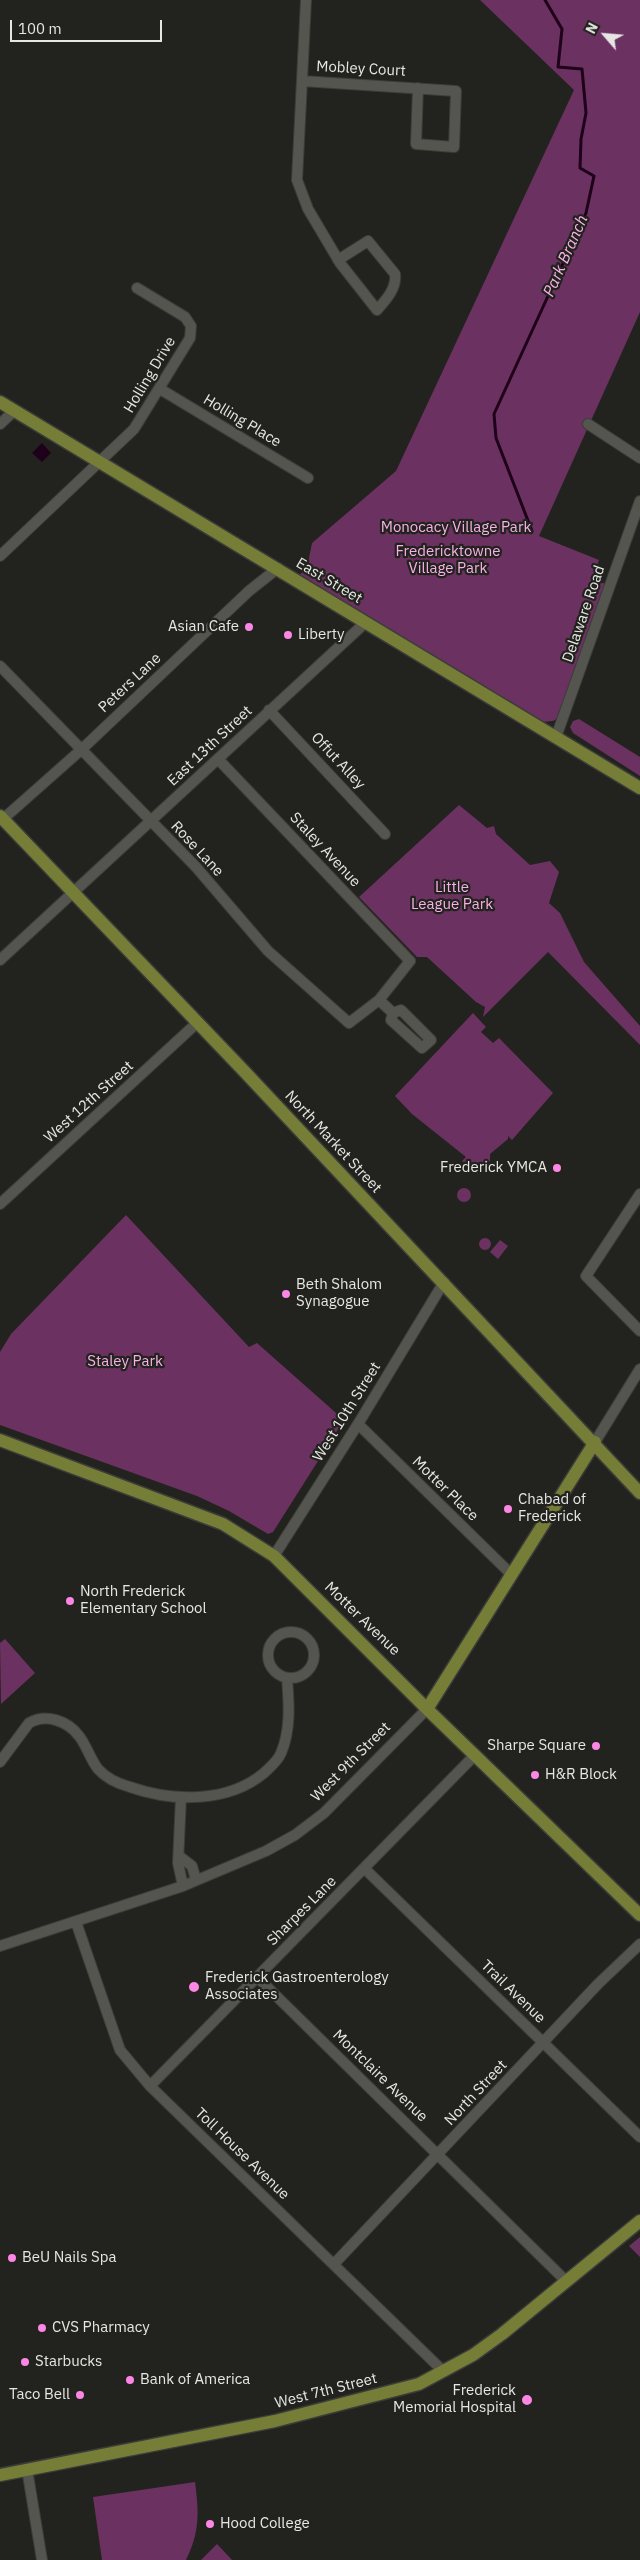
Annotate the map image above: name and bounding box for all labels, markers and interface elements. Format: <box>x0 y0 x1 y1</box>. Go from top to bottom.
scale bar <box>12 10 165 42</box>
north arrow <box>580 10 630 60</box>
text: 100 m <box>18 19 62 38</box>
text: N <box>581 20 602 37</box>
street label: Mobley Court <box>316 58 406 80</box>
water label: Park Branch <box>539 212 593 300</box>
street label: Holling Drive <box>120 334 180 416</box>
street label: Holling Place <box>200 391 284 451</box>
park label: Monocacy Village Park <box>381 519 531 537</box>
park label: Fredericktowne Village Park <box>395 543 501 578</box>
street label: East Street <box>293 554 365 608</box>
street label: Delaware Road <box>559 563 609 665</box>
place label: Asian Cafe <box>168 618 239 636</box>
marker: Asian Cafe <box>243 621 255 633</box>
place label: Liberty <box>298 626 345 644</box>
marker: Liberty <box>282 629 294 641</box>
street label: Peters Lane <box>95 649 165 717</box>
street label: East 13th Street <box>164 702 256 790</box>
street label: Offut Alley <box>307 729 369 793</box>
street label: Staley Avenue <box>286 809 364 891</box>
street label: Rose Lane <box>167 818 227 880</box>
park label: Little League Park <box>411 879 493 914</box>
street label: West 12th Street <box>41 1057 137 1147</box>
street label: North Market Street <box>281 1087 385 1197</box>
place label: Frederick YMCA <box>440 1159 547 1177</box>
marker: Frederick YMCA <box>551 1162 563 1174</box>
place label: Beth Shalom Synagogue <box>296 1276 382 1311</box>
marker: Beth Shalom Synagogue <box>280 1288 292 1300</box>
park label: Staley Park <box>87 1353 163 1371</box>
street label: West 10th Street <box>309 1359 385 1465</box>
street label: Motter Place <box>408 1453 482 1525</box>
place label: Chabad of Frederick <box>518 1491 586 1526</box>
marker: Chabad of Frederick <box>502 1503 514 1515</box>
street label: Motter Avenue <box>320 1578 404 1660</box>
place label: North Frederick Elementary School <box>80 1583 207 1618</box>
marker: North Frederick Elementary School <box>64 1595 76 1607</box>
street label: West 9th Street <box>308 1719 394 1805</box>
place label: Sharpe Square <box>487 1737 586 1755</box>
marker: Sharpe Square <box>590 1740 602 1752</box>
place label: H&R Block <box>545 1766 617 1784</box>
marker: H&R Block <box>529 1769 541 1781</box>
street label: Sharpes Lane <box>264 1873 340 1949</box>
street label: Trail Avenue <box>477 1957 549 2027</box>
place label: Frederick Gastroenterology Associates <box>205 1969 389 2004</box>
marker: Frederick Gastroenterology Associates <box>187 1980 201 1994</box>
street label: Montclaire Avenue <box>329 2026 431 2126</box>
street label: North Street <box>441 2056 511 2130</box>
street label: Toll House Avenue <box>191 2104 293 2204</box>
place label: BeU Nails Spa <box>22 2249 116 2267</box>
marker: BeU Nails Spa <box>6 2252 18 2264</box>
place label: CVS Pharmacy <box>52 2319 150 2337</box>
marker: CVS Pharmacy <box>36 2322 48 2334</box>
place label: Starbucks <box>35 2353 102 2371</box>
marker: Starbucks <box>19 2356 31 2368</box>
street label: West 7th Street <box>273 2370 379 2412</box>
place label: Bank of America <box>140 2371 250 2389</box>
marker: Bank of America <box>124 2374 136 2386</box>
place label: Frederick Memorial Hospital <box>393 2382 516 2417</box>
place label: Taco Bell <box>9 2386 70 2404</box>
marker: Taco Bell <box>74 2389 86 2401</box>
marker: Frederick Memorial Hospital <box>520 2393 534 2407</box>
place label: Hood College <box>220 2515 310 2533</box>
marker: Hood College <box>204 2518 216 2530</box>

